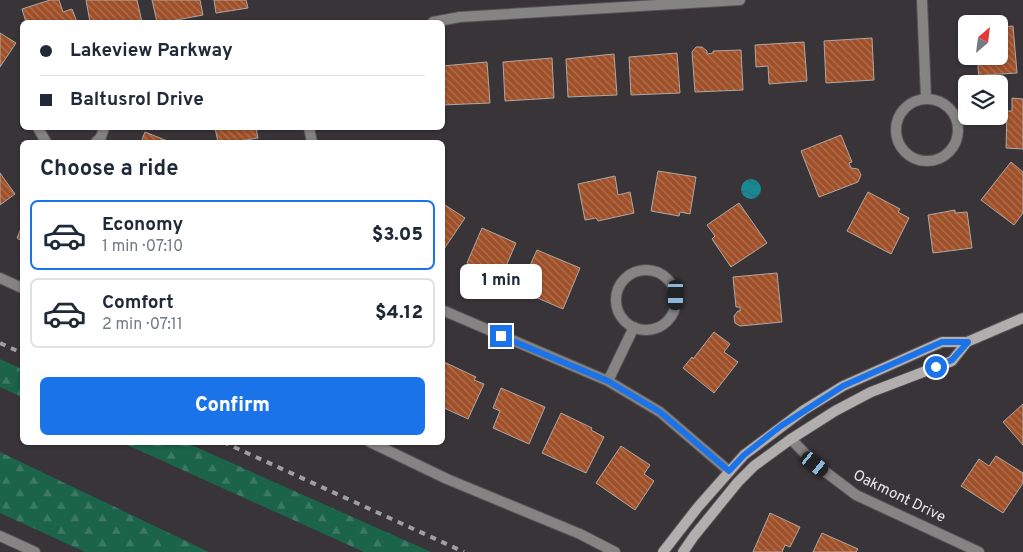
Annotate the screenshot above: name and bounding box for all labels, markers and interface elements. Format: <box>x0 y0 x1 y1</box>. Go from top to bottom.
north arrow <box>958 15 1008 65</box>
map controls <box>958 15 1008 125</box>
text: Lakeview Parkway <box>70 39 233 63</box>
button: layers <box>958 75 1008 125</box>
text: Baltusrol Drive <box>70 88 204 112</box>
text: Choose a ride <box>40 156 178 183</box>
icon: car <box>42 213 87 258</box>
text: Economy <box>102 213 183 237</box>
text: $3.05 <box>372 223 423 247</box>
text: 1 min · 07:10 <box>102 237 183 257</box>
callout: 1 min <box>460 264 542 298</box>
text: 1 min <box>481 271 521 291</box>
car <box>668 280 683 310</box>
icon: car <box>42 291 87 336</box>
text: Comfort <box>102 291 174 315</box>
text: $4.12 <box>375 301 423 325</box>
text: 2 min · 07:11 <box>102 315 183 335</box>
route end <box>490 325 512 347</box>
route start <box>925 356 947 378</box>
button: Confirm <box>40 377 425 435</box>
car <box>798 449 831 479</box>
street label: Oakmont Drive <box>850 466 948 528</box>

